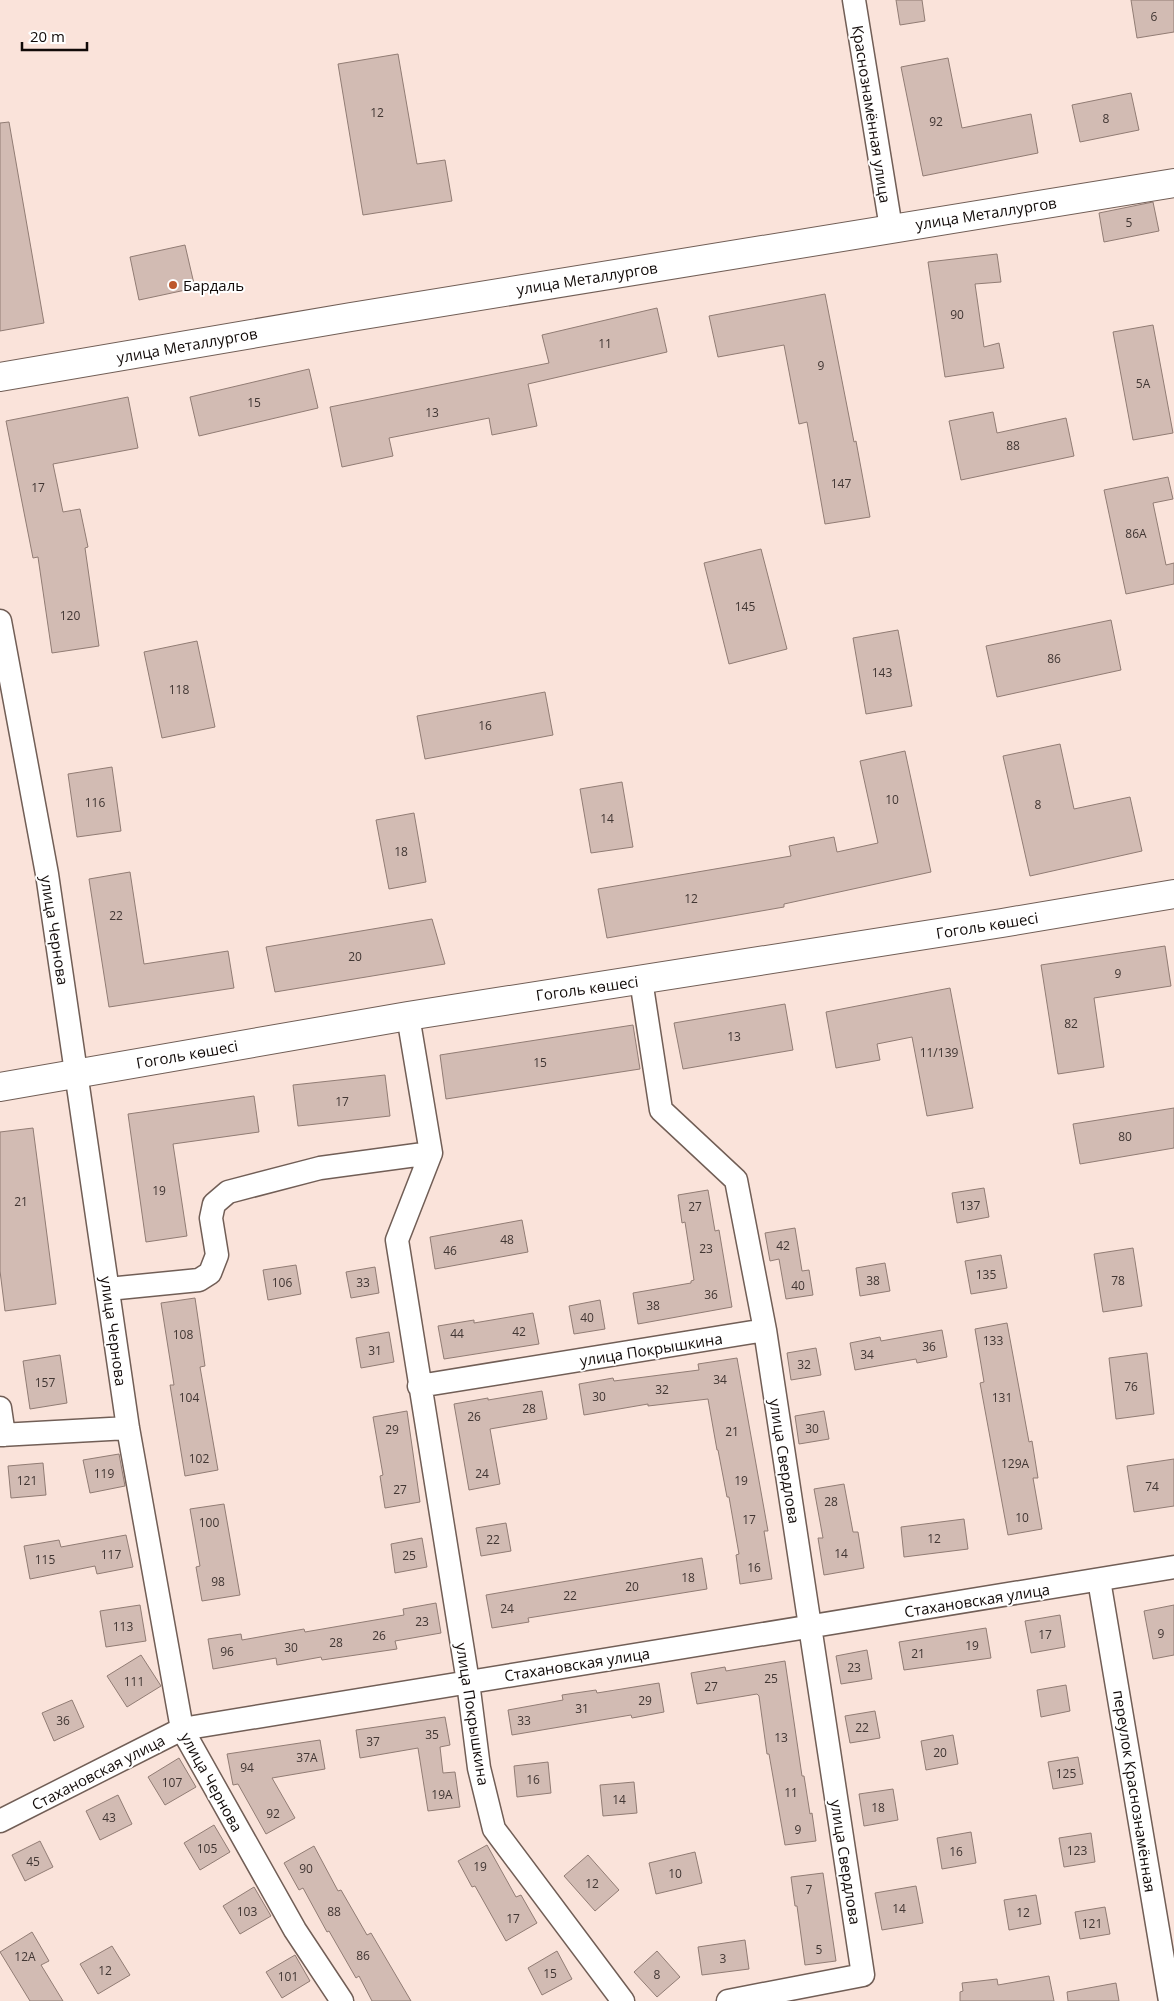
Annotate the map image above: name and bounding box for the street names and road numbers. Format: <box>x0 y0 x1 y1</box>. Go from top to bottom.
street label: Краснознамённая улица <box>848 24 896 204</box>
street label: улица Металлургов <box>914 192 1058 234</box>
street label: улица Металлургов <box>515 257 659 299</box>
street label: улица Металлургов <box>115 323 259 367</box>
street label: улица Чернова <box>36 874 74 986</box>
street label: Гоголь көшесі <box>934 907 1040 943</box>
street label: Гоголь көшесі <box>535 971 639 1005</box>
street label: Гоголь көшесі <box>134 1035 240 1073</box>
street label: улица Чернова <box>96 1275 132 1387</box>
street label: улица Покрышкина <box>578 1328 724 1370</box>
street label: улица Свердлова <box>765 1397 805 1525</box>
street label: Стахановская улица <box>903 1579 1051 1621</box>
street label: улица Покрышкина <box>452 1641 494 1787</box>
street label: Стахановская улица <box>503 1643 651 1685</box>
street label: переулок Краснознамённая <box>1109 1688 1161 1894</box>
street label: улица Чернова <box>176 1729 248 1835</box>
street label: Стахановская улица <box>28 1730 168 1814</box>
street label: улица Свердлова <box>826 1798 866 1926</box>

